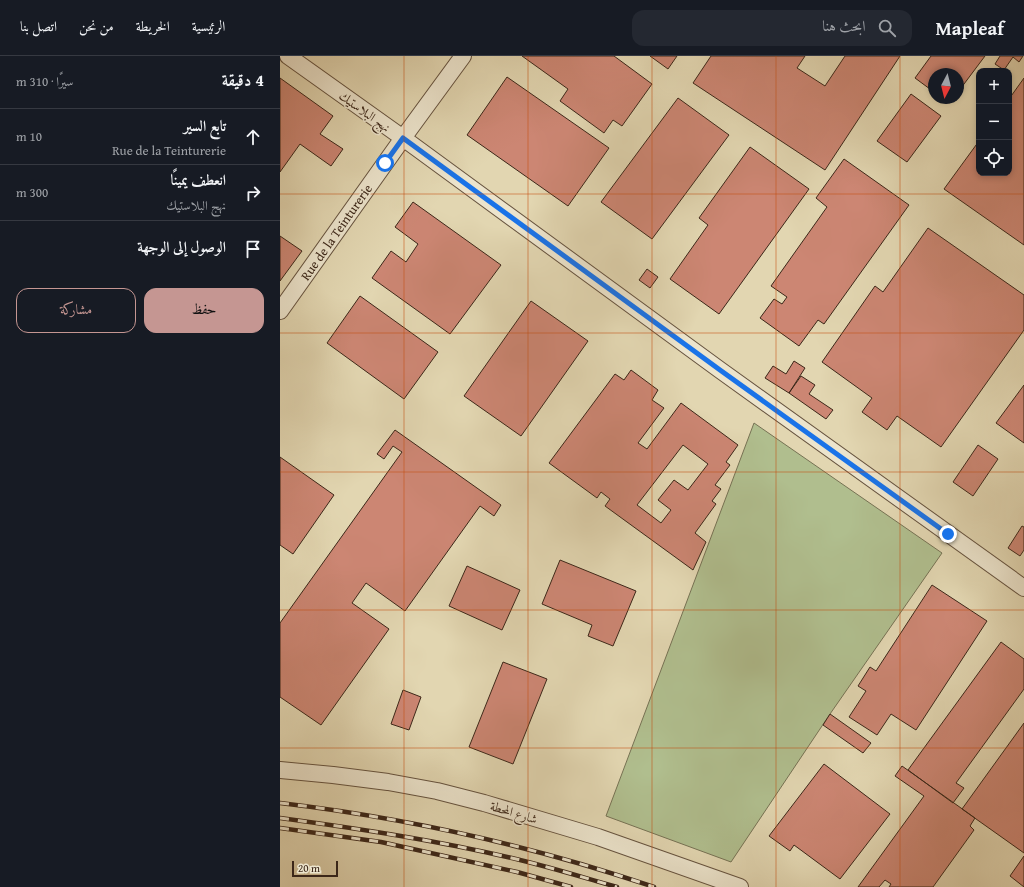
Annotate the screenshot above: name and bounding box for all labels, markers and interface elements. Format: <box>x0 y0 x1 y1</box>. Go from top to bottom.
search box <box>632 10 912 46</box>
text: Mapleaf <box>936 14 1004 42</box>
text: ابحث هنا <box>822 15 866 36</box>
text: اتصل بنا <box>20 16 57 36</box>
text: من نحن <box>79 16 114 36</box>
text: الخريطة <box>136 16 170 36</box>
text: الرئيسية <box>192 16 225 36</box>
icon: search <box>876 17 898 39</box>
text: 4 دقيقة <box>222 67 264 92</box>
north arrow <box>928 68 964 104</box>
map controls <box>976 68 1012 176</box>
button: + <box>976 68 1012 104</box>
text: سيرًا · 310 m <box>16 72 74 91</box>
street label: نهج البلاستيك <box>334 86 394 138</box>
button: − <box>976 104 1012 140</box>
text: تابع السير <box>184 115 226 136</box>
icon: ahead <box>242 126 264 148</box>
text: 10 m <box>16 127 42 146</box>
button: locate <box>976 140 1012 176</box>
text: Rue de la Teinturerie <box>112 141 226 160</box>
route start <box>376 154 394 172</box>
text: انعطف يمينًا <box>170 169 226 190</box>
street label: Rue de la Teinturerie <box>296 180 377 284</box>
icon: right <box>242 182 264 204</box>
text: 300 m <box>16 183 48 202</box>
text: نهج البلاستيك <box>166 196 226 215</box>
text: الوصول إلى الوجهة <box>137 236 226 257</box>
icon: arrive <box>242 238 264 260</box>
button: مشاركة <box>16 288 136 333</box>
button: حفظ <box>144 288 264 333</box>
route end <box>939 525 957 543</box>
street label: شارع المحطة <box>487 796 540 831</box>
scale bar <box>292 859 338 878</box>
text: 20 m <box>298 860 320 876</box>

